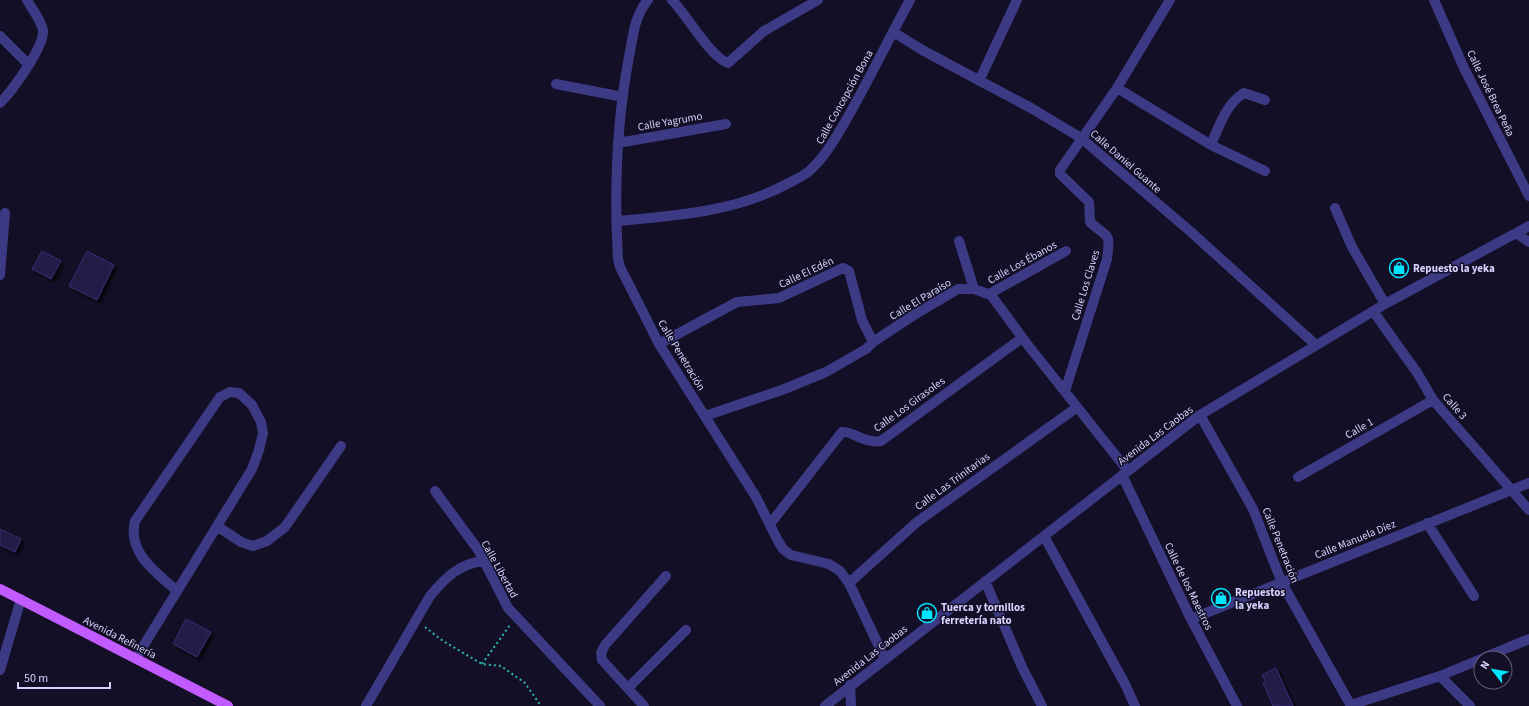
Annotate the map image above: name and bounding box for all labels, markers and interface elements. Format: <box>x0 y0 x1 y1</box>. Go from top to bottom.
street label: Calle Concepción Bona <box>812 47 877 147</box>
street label: Calle José Brea Peña <box>1463 47 1518 139</box>
street label: Calle Yagrumo <box>637 108 704 135</box>
street label: Calle Daniel Guante <box>1087 126 1165 197</box>
street label: Calle Los Ébanos <box>985 237 1060 288</box>
street label: Calle Los Claves <box>1068 248 1103 322</box>
street label: Calle El Edén <box>776 253 836 292</box>
shop icon: Repuesto la yeka <box>1388 257 1410 279</box>
place label: Repuesto la yeka <box>1413 261 1495 276</box>
street label: Calle El Paraíso <box>887 275 954 324</box>
street label: Calle Penetración <box>654 317 709 394</box>
street label: Calle Los Girasoles <box>870 373 948 435</box>
street label: Calle 3 <box>1439 390 1470 423</box>
street label: Avenida Las Caobas <box>1115 402 1196 469</box>
street label: Calle 1 <box>1342 414 1376 443</box>
street label: Calle Las Trinitarias <box>912 449 993 514</box>
street label: Calle Penetración <box>1259 505 1303 585</box>
street label: Calle Manuela Díez <box>1312 516 1398 563</box>
street label: Calle Libertad <box>478 538 522 601</box>
street label: Calle de los Maestros <box>1161 540 1216 633</box>
place label: Repuestos la yeka <box>1235 585 1285 613</box>
shop icon: Repuestos la yeka <box>1210 587 1232 609</box>
place label: Tuerca y tornillos ferretería nato <box>941 600 1025 628</box>
shop icon: Tuerca y tornillos ferretería nato <box>916 602 938 624</box>
street label: Avenida Refinería <box>81 613 159 662</box>
street label: Avenida Las Caobas <box>830 621 911 689</box>
north arrow <box>1473 650 1513 690</box>
text: N <box>1477 658 1493 672</box>
scale bar <box>18 664 110 690</box>
text: 50 m <box>24 670 48 687</box>

